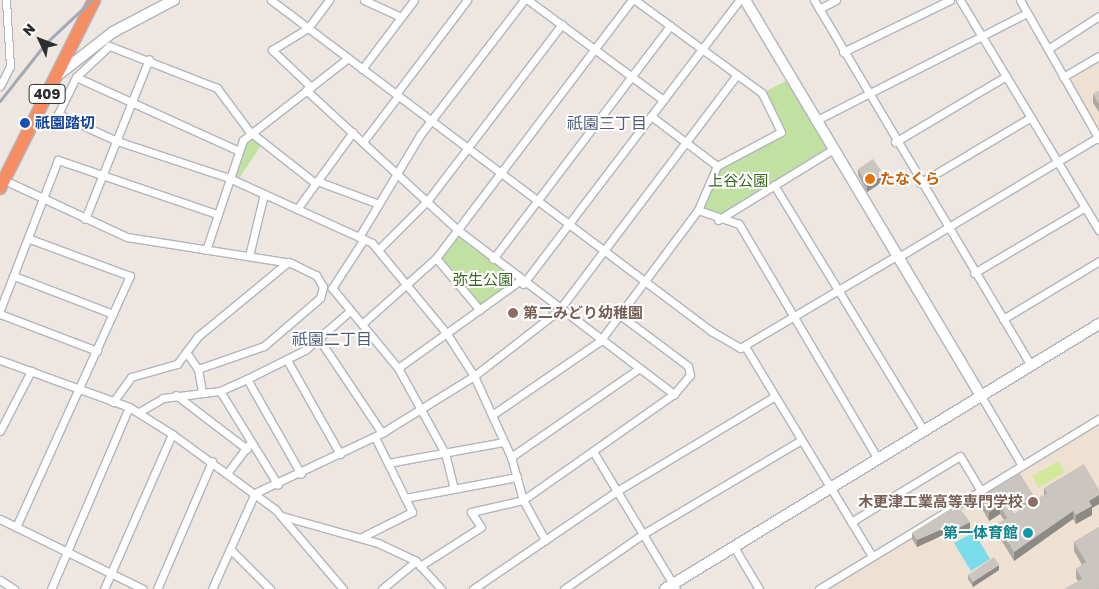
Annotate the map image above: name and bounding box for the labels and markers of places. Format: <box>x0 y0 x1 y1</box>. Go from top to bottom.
place label: 祇園踏切 <box>35 114 95 132</box>
marker: 祇園踏切 <box>19 117 31 129</box>
place label: たなくら <box>880 170 940 188</box>
marker: たなくら <box>864 173 876 185</box>
place label: 第二みどり幼稚園 <box>523 304 643 322</box>
marker: 第二みどり幼稚園 <box>507 307 519 319</box>
place label: 木更津工業高等専門学校 <box>858 493 1023 511</box>
marker: 木更津工業高等専門学校 <box>1027 496 1039 508</box>
place label: 第一体育館 <box>943 524 1018 542</box>
marker: 第一体育館 <box>1022 527 1034 539</box>

